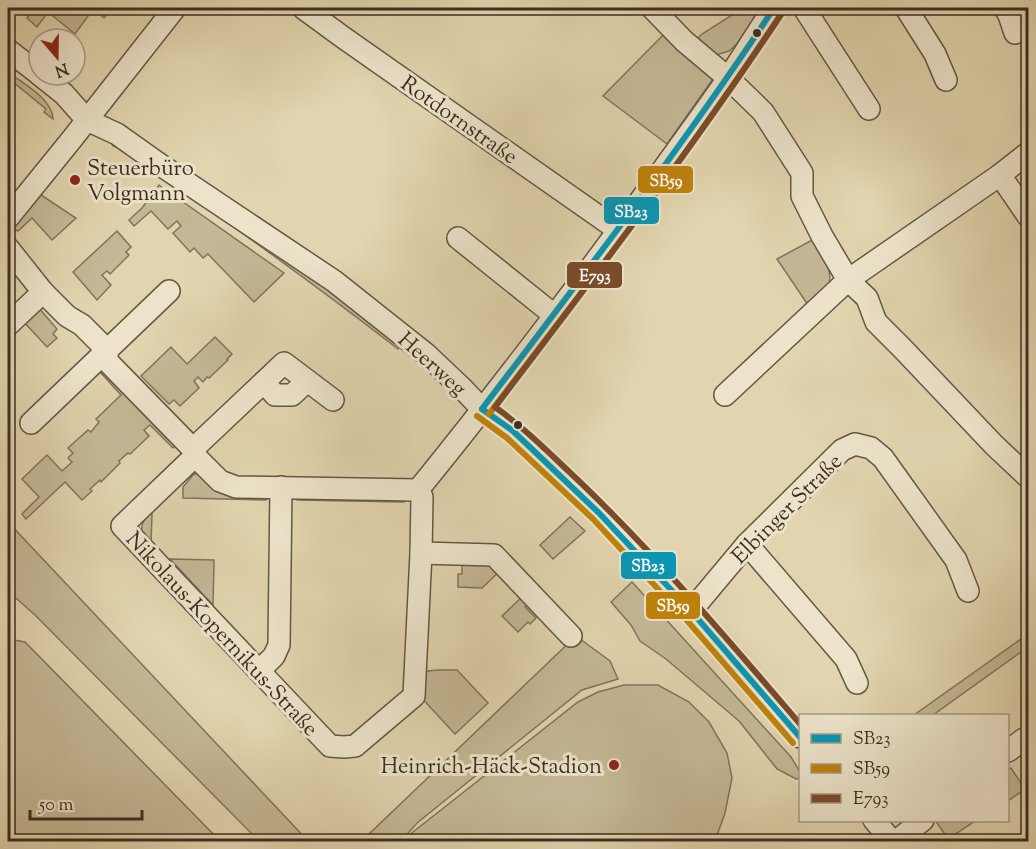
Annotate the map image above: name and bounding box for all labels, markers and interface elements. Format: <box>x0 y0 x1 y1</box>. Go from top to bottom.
north arrow <box>27 27 87 87</box>
unlabelled marker <box>751 27 763 39</box>
text: N <box>51 56 71 82</box>
street label: Rotdornstraße <box>393 69 523 174</box>
place label: Steuerbüro Volgmann <box>87 154 194 211</box>
line badge: SB59 <box>637 165 694 194</box>
text: SB59 <box>650 171 683 194</box>
marker: Steuerbüro Volgmann <box>68 173 82 187</box>
line badge: SB23 <box>603 196 660 225</box>
text: SB23 <box>614 202 648 225</box>
line badge: E793 <box>566 261 623 289</box>
text: E793 <box>579 266 611 289</box>
street label: Heerweg <box>389 326 473 405</box>
unlabelled marker <box>512 419 524 431</box>
street label: Elbinger Straße <box>725 447 851 573</box>
street label: Nikolaus-Kopernikus-Straße <box>117 525 325 745</box>
line badge: SB23 <box>620 551 677 580</box>
text: SB23 <box>631 556 665 579</box>
line badge: SB59 <box>645 591 701 620</box>
text: SB59 <box>657 596 690 619</box>
legend <box>799 714 1009 822</box>
text: SB23 <box>853 727 891 753</box>
place label: Heinrich-Häck-Stadion <box>381 752 602 784</box>
text: SB59 <box>853 757 890 783</box>
marker: Heinrich-Häck-Stadion <box>607 758 621 772</box>
scale bar <box>30 783 142 821</box>
text: E793 <box>853 787 889 813</box>
text: 50 m <box>38 793 74 819</box>

